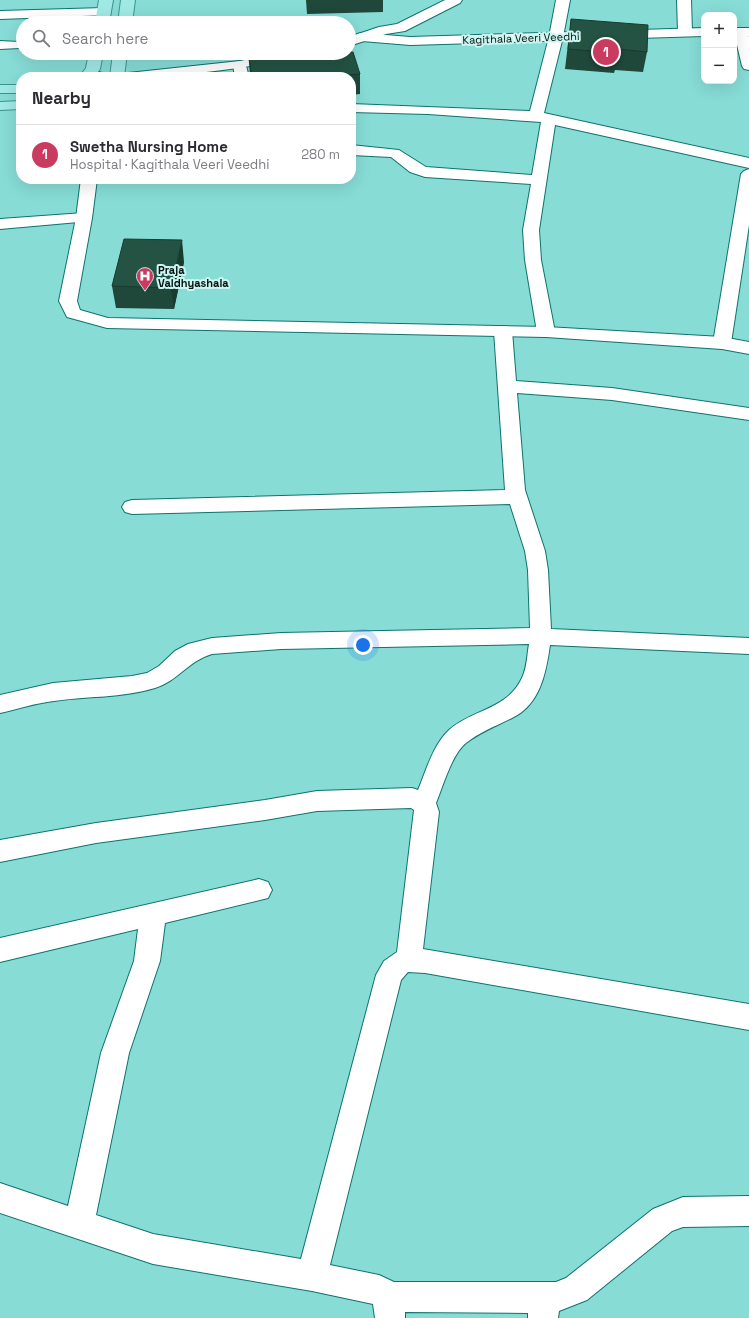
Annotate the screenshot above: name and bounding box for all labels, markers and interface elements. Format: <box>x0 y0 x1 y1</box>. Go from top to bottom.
map controls <box>701 12 737 84</box>
button: + <box>701 12 737 48</box>
search box <box>16 16 356 60</box>
icon: search <box>30 27 52 49</box>
text: Search here <box>62 29 148 48</box>
street label: Kagithala Veeri Veedhi <box>462 29 580 47</box>
pin: 1 <box>593 37 619 67</box>
button: − <box>701 48 737 84</box>
text: Nearby <box>32 87 91 109</box>
text: Swetha Nursing Home <box>70 137 228 156</box>
text: 1 <box>42 146 48 163</box>
text: 280 m <box>301 146 340 163</box>
text: Hospital · Kagithala Veeri Veedhi <box>70 156 269 173</box>
place label: Praja Vaidhyashala <box>158 263 229 290</box>
hospital icon: Praja Vaidhyashala <box>135 266 155 291</box>
your location <box>353 635 373 655</box>

